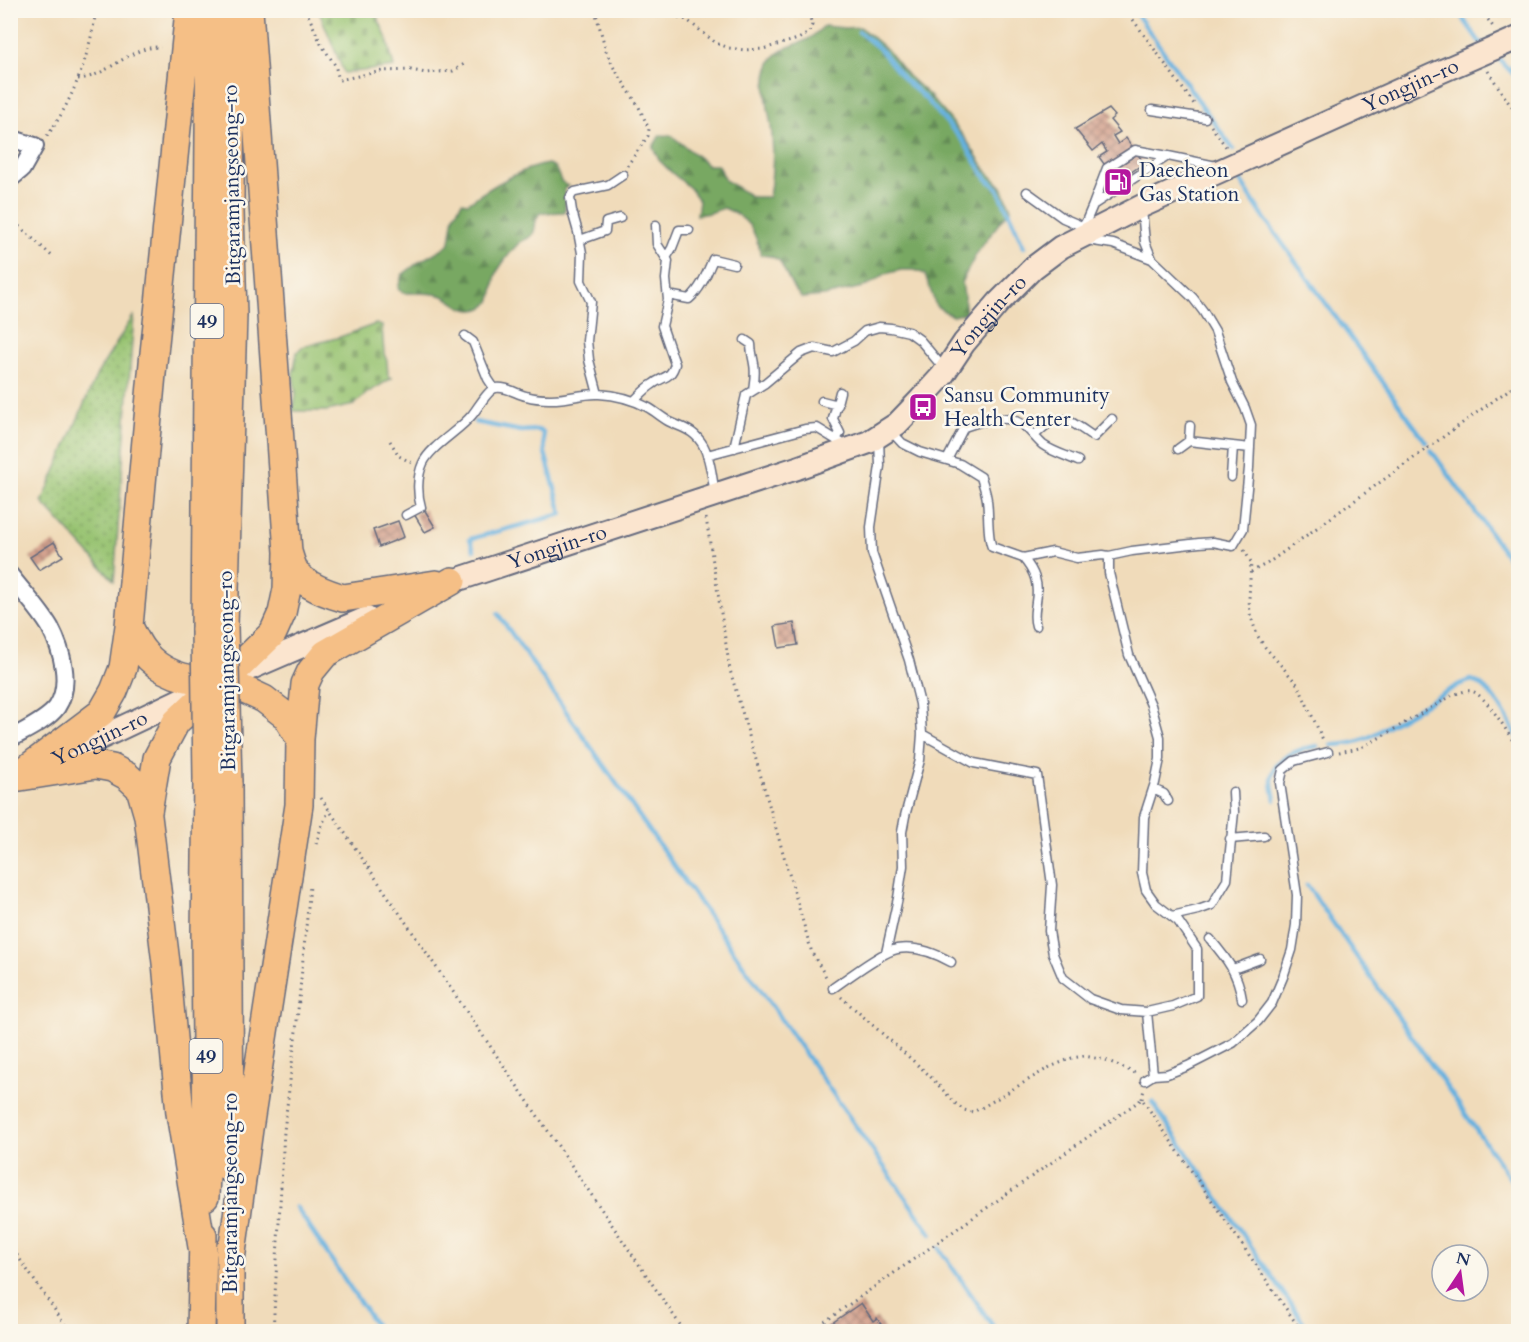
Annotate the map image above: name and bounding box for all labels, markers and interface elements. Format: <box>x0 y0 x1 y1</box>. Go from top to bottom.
street label: Yongjin-ro <box>1358 51 1463 120</box>
street label: Bitgaramjangseong-ro <box>216 84 248 286</box>
place label: Daecheon Gas Station <box>1139 156 1239 209</box>
fuel station icon: Daecheon Gas Station <box>1102 166 1134 198</box>
street label: Yongjin-ro <box>943 268 1033 364</box>
road number: 49 <box>190 304 224 338</box>
place label: Sansu Community Health Center <box>944 381 1110 434</box>
bus stop icon: Sansu Community Health Center <box>907 391 939 423</box>
street label: Yongjin-ro <box>504 517 610 577</box>
street label: Bitgaramjangseong-ro <box>211 570 243 772</box>
street label: Yongjin-ro <box>47 703 152 773</box>
road number: 49 <box>190 1039 222 1073</box>
street label: Bitgaramjangseong-ro <box>216 1093 245 1293</box>
north arrow <box>1430 1243 1490 1303</box>
text: N <box>1454 1247 1472 1272</box>

